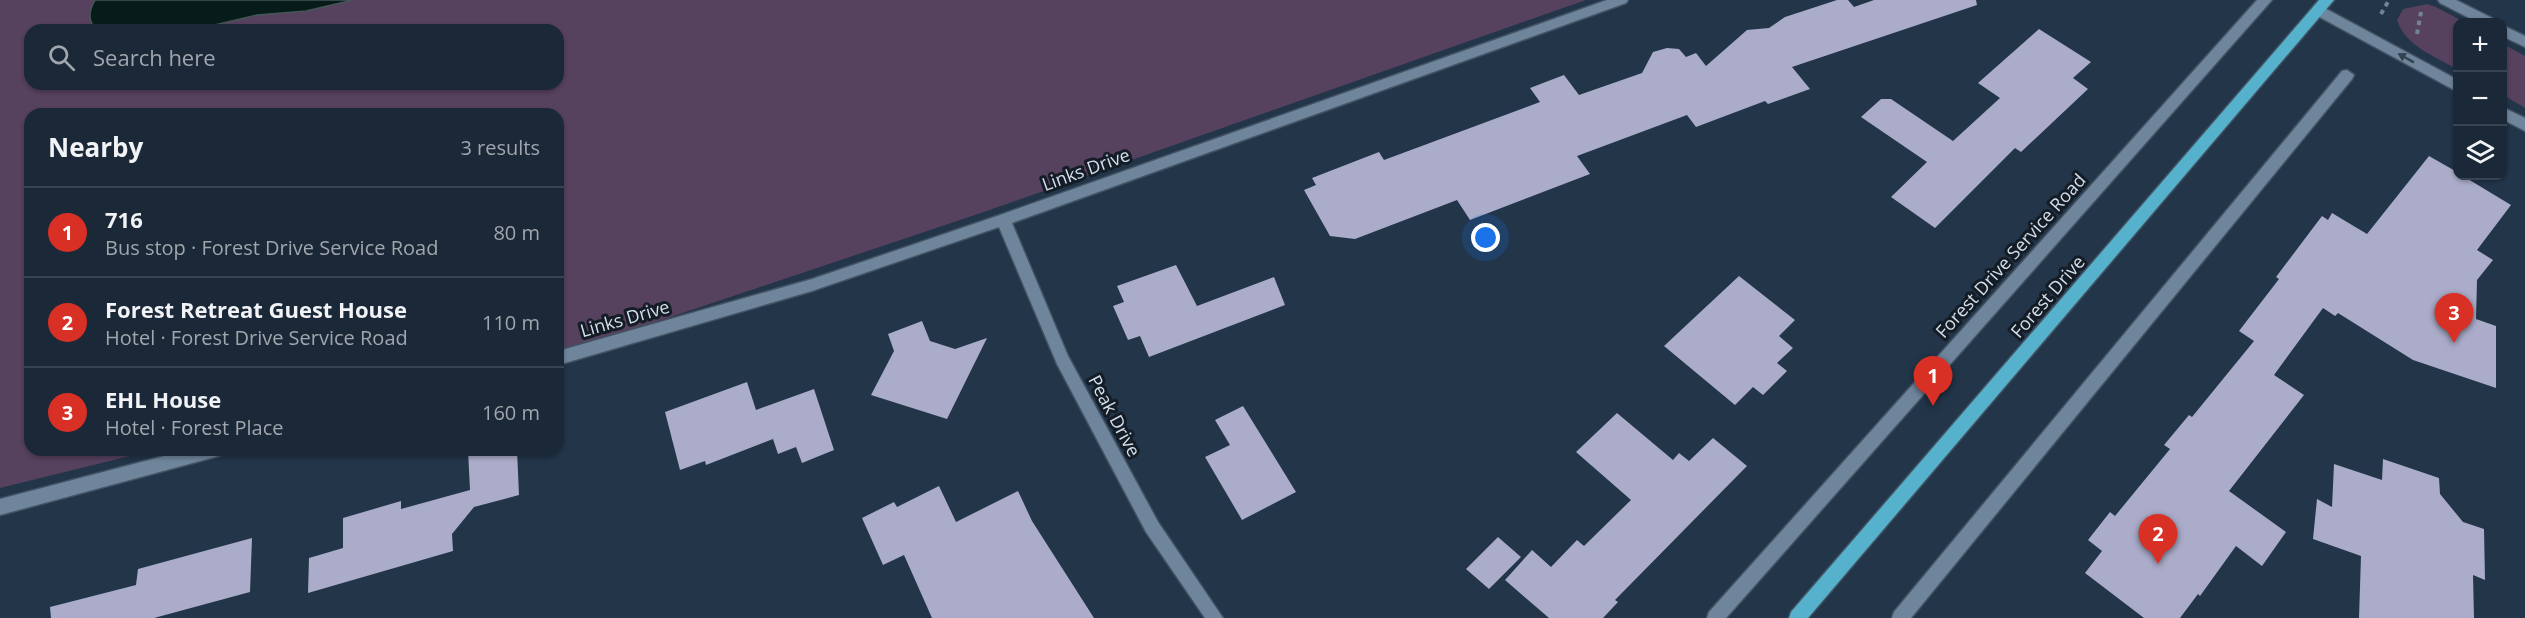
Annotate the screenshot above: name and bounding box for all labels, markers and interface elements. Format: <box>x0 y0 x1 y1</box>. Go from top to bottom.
map controls <box>2453 18 2507 180</box>
button: + <box>2453 18 2507 72</box>
search box <box>24 24 564 90</box>
icon: search <box>45 41 78 74</box>
text: Search here <box>93 42 216 72</box>
one-way arrow <box>2398 53 2415 63</box>
button: − <box>2453 72 2507 126</box>
button: layers <box>2453 126 2507 180</box>
text: Nearby <box>48 129 143 165</box>
text: 3 results <box>460 134 540 161</box>
street label: Links Drive <box>1038 142 1133 196</box>
street label: Forest Drive Service Road <box>1932 170 2090 342</box>
text: 716 <box>105 204 143 234</box>
text: 1 <box>62 219 73 246</box>
text: 80 m <box>493 219 540 246</box>
your location <box>1471 223 1500 252</box>
text: Bus stop · Forest Drive Service Road <box>105 234 438 261</box>
street label: Forest Drive <box>2007 252 2089 342</box>
text: Forest Retreat Guest House <box>105 294 407 324</box>
street label: Links Drive <box>577 294 672 342</box>
pin: 3 <box>2434 294 2474 343</box>
text: 2 <box>62 309 73 336</box>
text: 110 m <box>482 309 540 336</box>
text: Hotel · Forest Drive Service Road <box>105 324 408 351</box>
pin: 1 <box>1914 356 1952 406</box>
street label: Peak Drive <box>1083 371 1146 461</box>
text: EHL House <box>105 384 221 414</box>
text: 3 <box>62 399 73 426</box>
text: 160 m <box>482 399 540 426</box>
text: Hotel · Forest Place <box>105 414 283 441</box>
pin: 2 <box>2138 514 2178 564</box>

